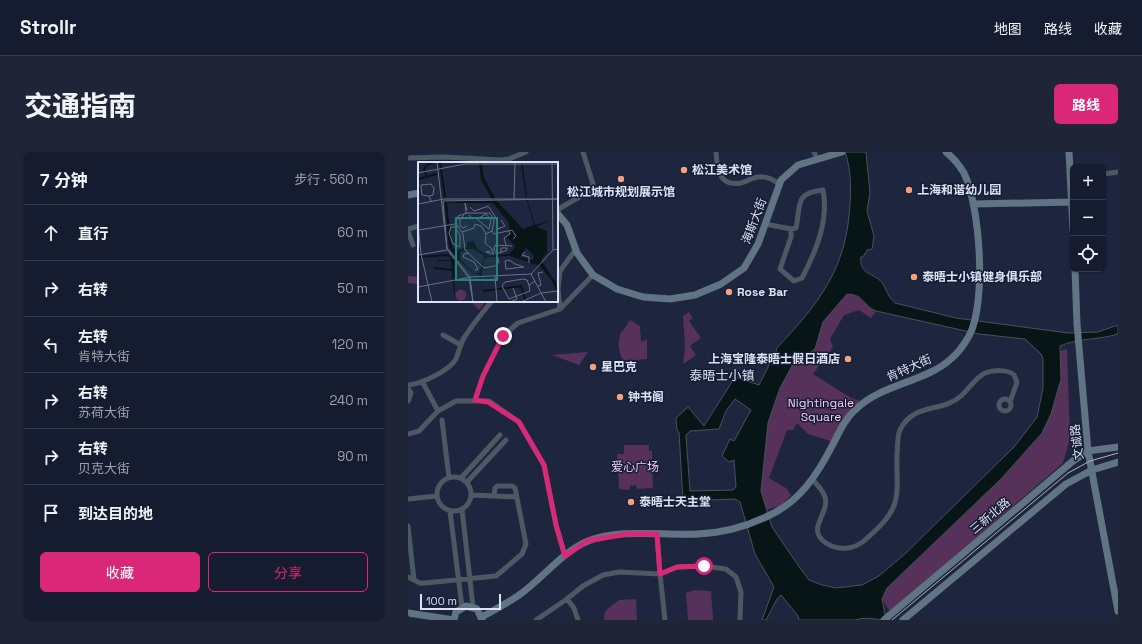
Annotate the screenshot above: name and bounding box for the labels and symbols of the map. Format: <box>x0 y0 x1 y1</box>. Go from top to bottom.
inset map <box>418 162 558 302</box>
place label: 松江美术馆 <box>692 162 752 178</box>
marker: 松江美术馆 <box>679 165 689 175</box>
marker: 松江城市规划展示馆 <box>616 174 626 184</box>
place label: 上海和谐幼儿园 <box>917 182 1001 198</box>
place label: 松江城市规划展示馆 <box>567 184 675 200</box>
marker: 上海和谐幼儿园 <box>904 185 914 195</box>
street label: 海斯大街 <box>738 196 770 246</box>
place label: 泰晤士小镇健身俱乐部 <box>922 269 1042 285</box>
marker: 泰晤士小镇健身俱乐部 <box>909 272 919 282</box>
place label: Rose Bar <box>737 284 788 300</box>
marker: Rose Bar <box>724 287 734 297</box>
route end <box>494 327 512 345</box>
place label: 上海宝隆泰晤士假日酒店 <box>708 351 840 367</box>
street label: 肯特大街 <box>884 351 934 385</box>
marker: 上海宝隆泰晤士假日酒店 <box>843 354 853 364</box>
place label: 星巴克 <box>601 359 637 375</box>
marker: 星巴克 <box>588 362 598 372</box>
district label: 泰晤士小镇 <box>689 367 755 384</box>
place label: 钟书阁 <box>628 389 664 405</box>
marker: 钟书阁 <box>615 392 625 402</box>
park label: Nightingale Square <box>788 395 854 425</box>
street label: 文诚路 <box>1067 423 1087 461</box>
park label: 爱心广场 <box>611 459 659 475</box>
place label: 泰晤士天主堂 <box>639 494 711 510</box>
street label: 三新北路 <box>966 494 1014 538</box>
marker: 泰晤士天主堂 <box>626 497 636 507</box>
route start <box>695 557 713 575</box>
scale bar <box>420 592 501 611</box>

